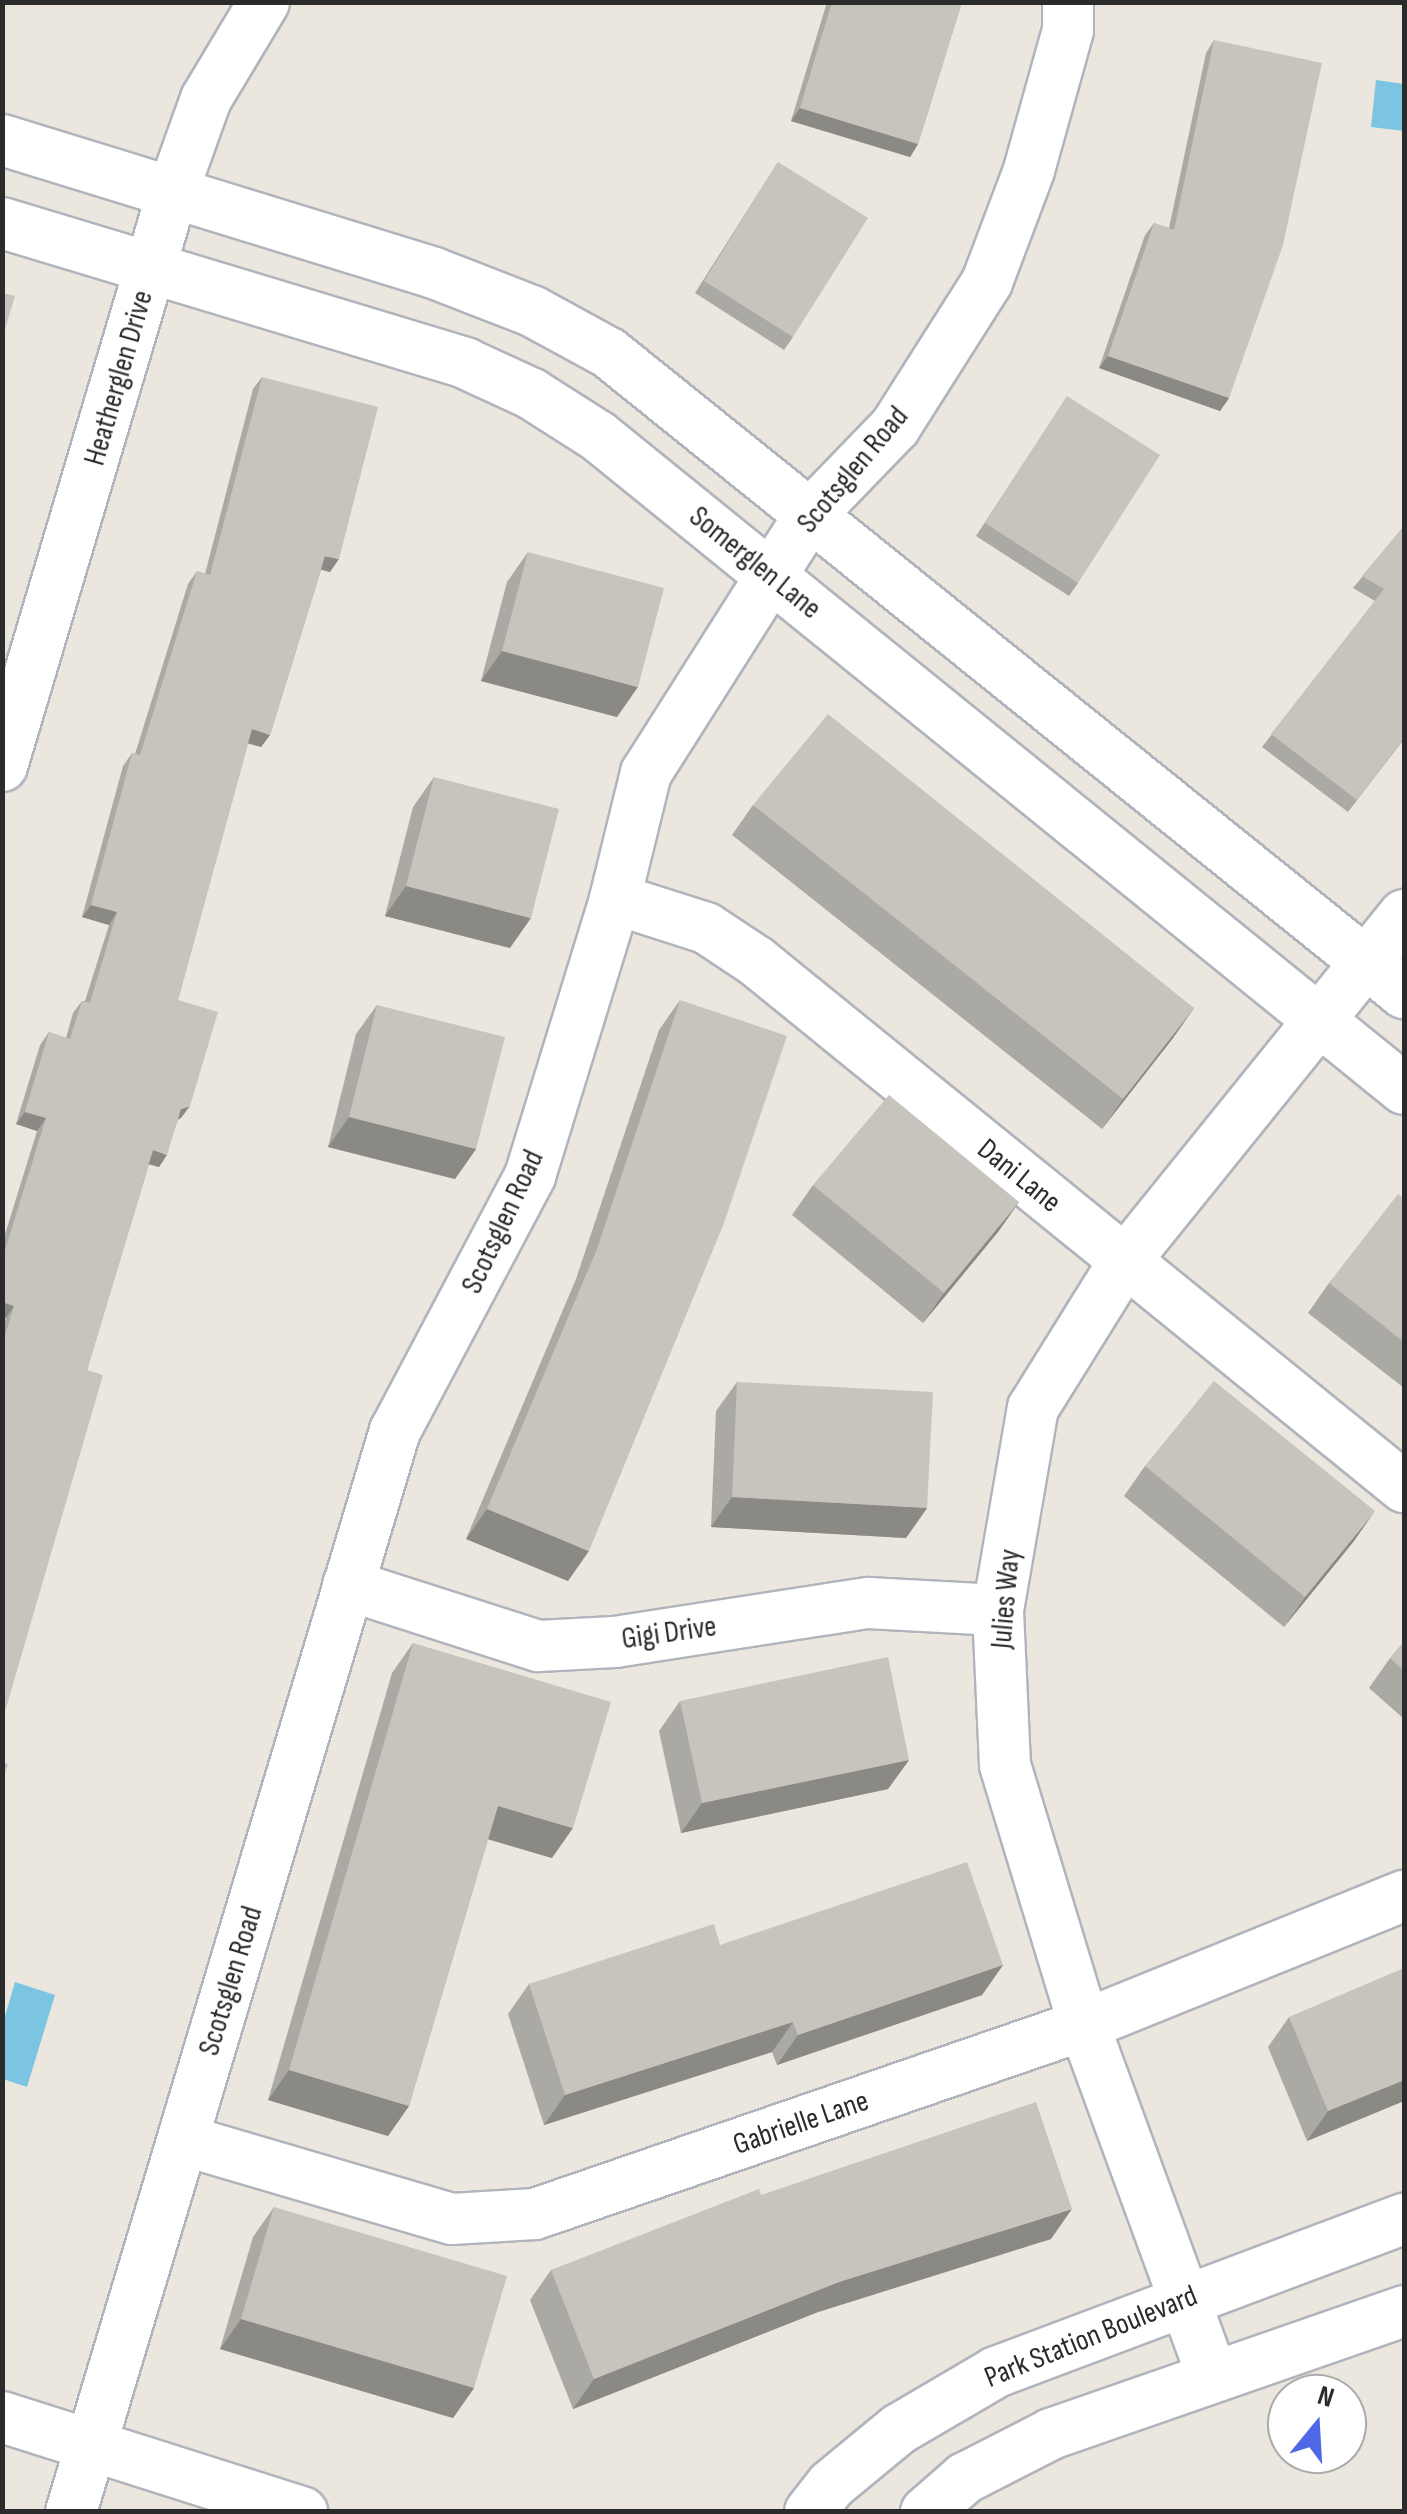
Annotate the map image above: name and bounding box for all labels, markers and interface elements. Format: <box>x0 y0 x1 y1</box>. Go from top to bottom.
street label: Heatherglen Drive <box>77 286 161 470</box>
street label: Scotsglen Road <box>790 399 916 541</box>
street label: Somerglen Lane <box>682 499 828 627</box>
street label: Dani Lane <box>970 1132 1068 1220</box>
street label: Scotsglen Road <box>454 1145 552 1299</box>
street label: Julies Way <box>984 1548 1028 1650</box>
street label: Gigi Drive <box>619 1609 719 1657</box>
street label: Scotsglen Road <box>191 1902 271 2060</box>
street label: Gabrielle Lane <box>729 2083 873 2163</box>
street label: Park Station Boulevard <box>980 2278 1202 2396</box>
north arrow <box>1267 2374 1367 2474</box>
text: N <box>1314 2379 1338 2415</box>

